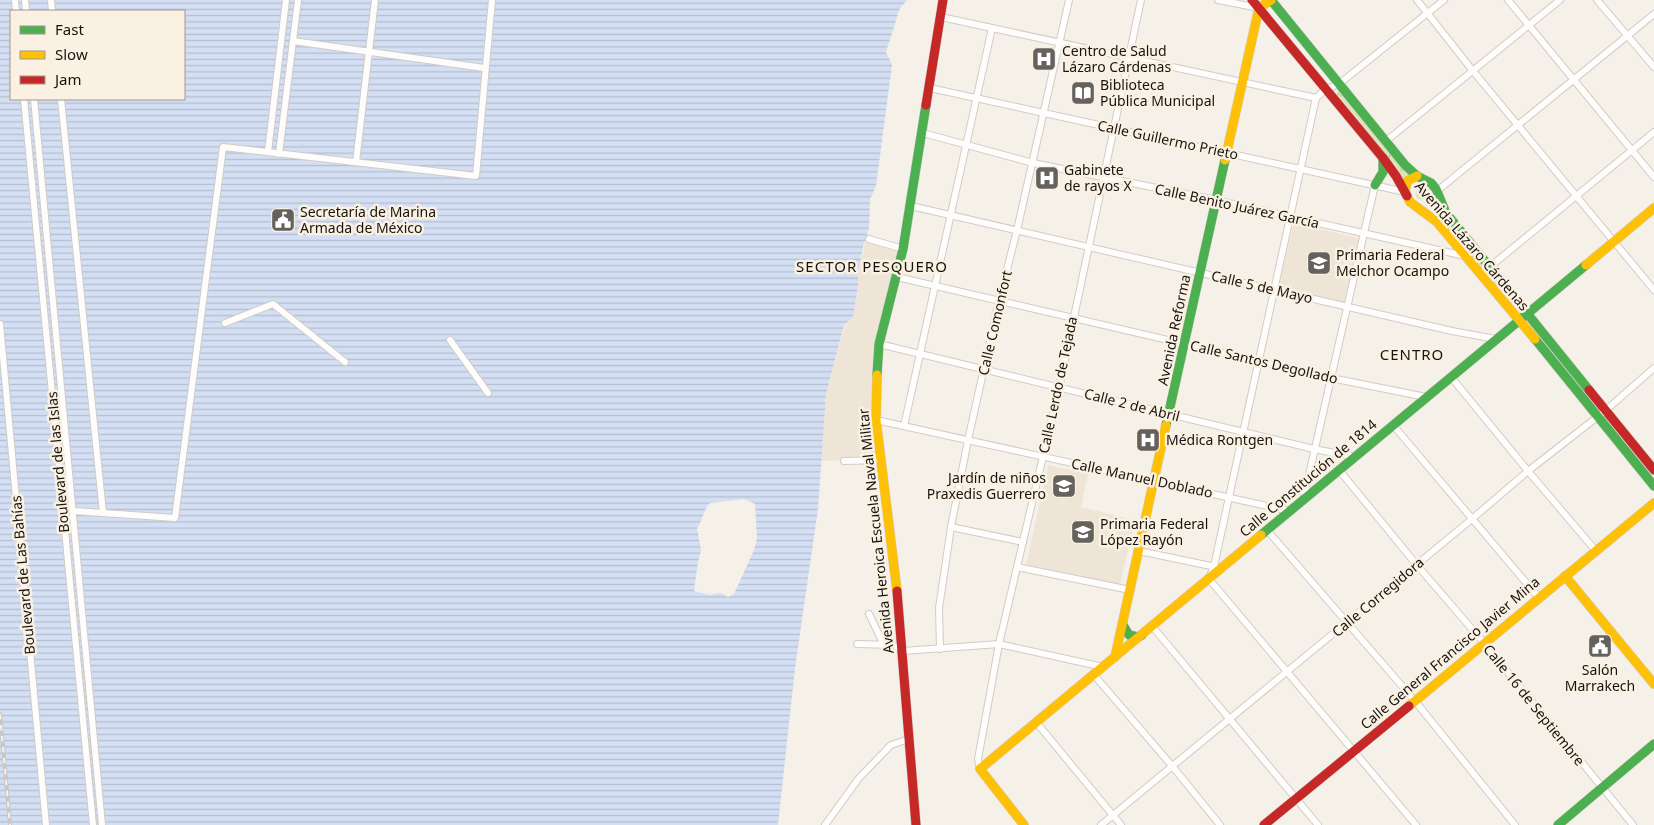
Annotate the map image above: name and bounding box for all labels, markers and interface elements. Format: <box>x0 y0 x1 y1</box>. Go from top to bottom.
legend <box>10 10 185 100</box>
text: Fast <box>55 19 84 39</box>
place label: Centro de Salud Lázaro Cárdenas <box>1062 41 1171 76</box>
text: Slow <box>55 44 88 64</box>
hospital icon: Centro de Salud Lázaro Cárdenas <box>1031 46 1057 72</box>
text: Jam <box>53 69 82 89</box>
place label: Biblioteca Pública Municipal <box>1100 75 1215 110</box>
library icon: Biblioteca Pública Municipal <box>1070 80 1096 106</box>
street label: Calle Guillermo Prieto <box>1096 115 1240 164</box>
place label: Gabinete de rayos X <box>1064 160 1132 195</box>
hospital icon: Gabinete de rayos X <box>1034 165 1060 191</box>
street label: Avenida Lázaro Cárdenas <box>1411 177 1534 315</box>
street label: Calle Benito Juárez García <box>1153 179 1321 232</box>
place label: Secretaría de Marina Armada de México <box>300 202 436 237</box>
public building icon: Secretaría de Marina Armada de México <box>270 207 296 233</box>
place label: Primaria Federal Melchor Ocampo <box>1336 245 1449 280</box>
school or university icon: Primaria Federal Melchor Ocampo <box>1306 250 1332 276</box>
district label: SECTOR PESQUERO <box>796 256 948 276</box>
street label: Calle 5 de Mayo <box>1210 266 1315 307</box>
street label: Calle Comonfort <box>973 269 1016 377</box>
street label: Avenida Reforma <box>1152 273 1195 387</box>
street label: Calle Lerdo de Tejada <box>1034 315 1081 455</box>
street label: Calle Santos Degollado <box>1188 335 1340 388</box>
district label: CENTRO <box>1380 344 1444 364</box>
street label: Calle 2 de Abril <box>1082 383 1182 426</box>
street label: Boulevard de las Islas <box>42 390 73 533</box>
street label: Avenida Heroica Escuela Naval Militar <box>853 407 898 654</box>
street label: Calle Constitución de 1814 <box>1235 414 1380 541</box>
hospital icon: Médica Rontgen <box>1135 427 1161 453</box>
place label: Médica Rontgen <box>1166 430 1273 449</box>
street label: Calle Manuel Doblado <box>1070 453 1215 502</box>
place label: Jardín de niños Praxedis Guerrero <box>927 468 1046 503</box>
school or university icon: Jardín de niños Praxedis Guerrero <box>1051 473 1077 499</box>
street label: Boulevard de Las Bahías <box>6 494 39 655</box>
place label: Primaria Federal López Rayón <box>1100 514 1208 549</box>
school or university icon: Primaria Federal López Rayón <box>1070 519 1096 545</box>
street label: Calle Corregidora <box>1328 552 1428 641</box>
street label: Calle General Francisco Javier Mina <box>1356 572 1543 733</box>
public building icon: Salón Marrakech <box>1587 633 1613 659</box>
street label: Calle 16 de Septiembre <box>1479 640 1589 769</box>
place label: Salón Marrakech <box>1565 660 1635 695</box>

